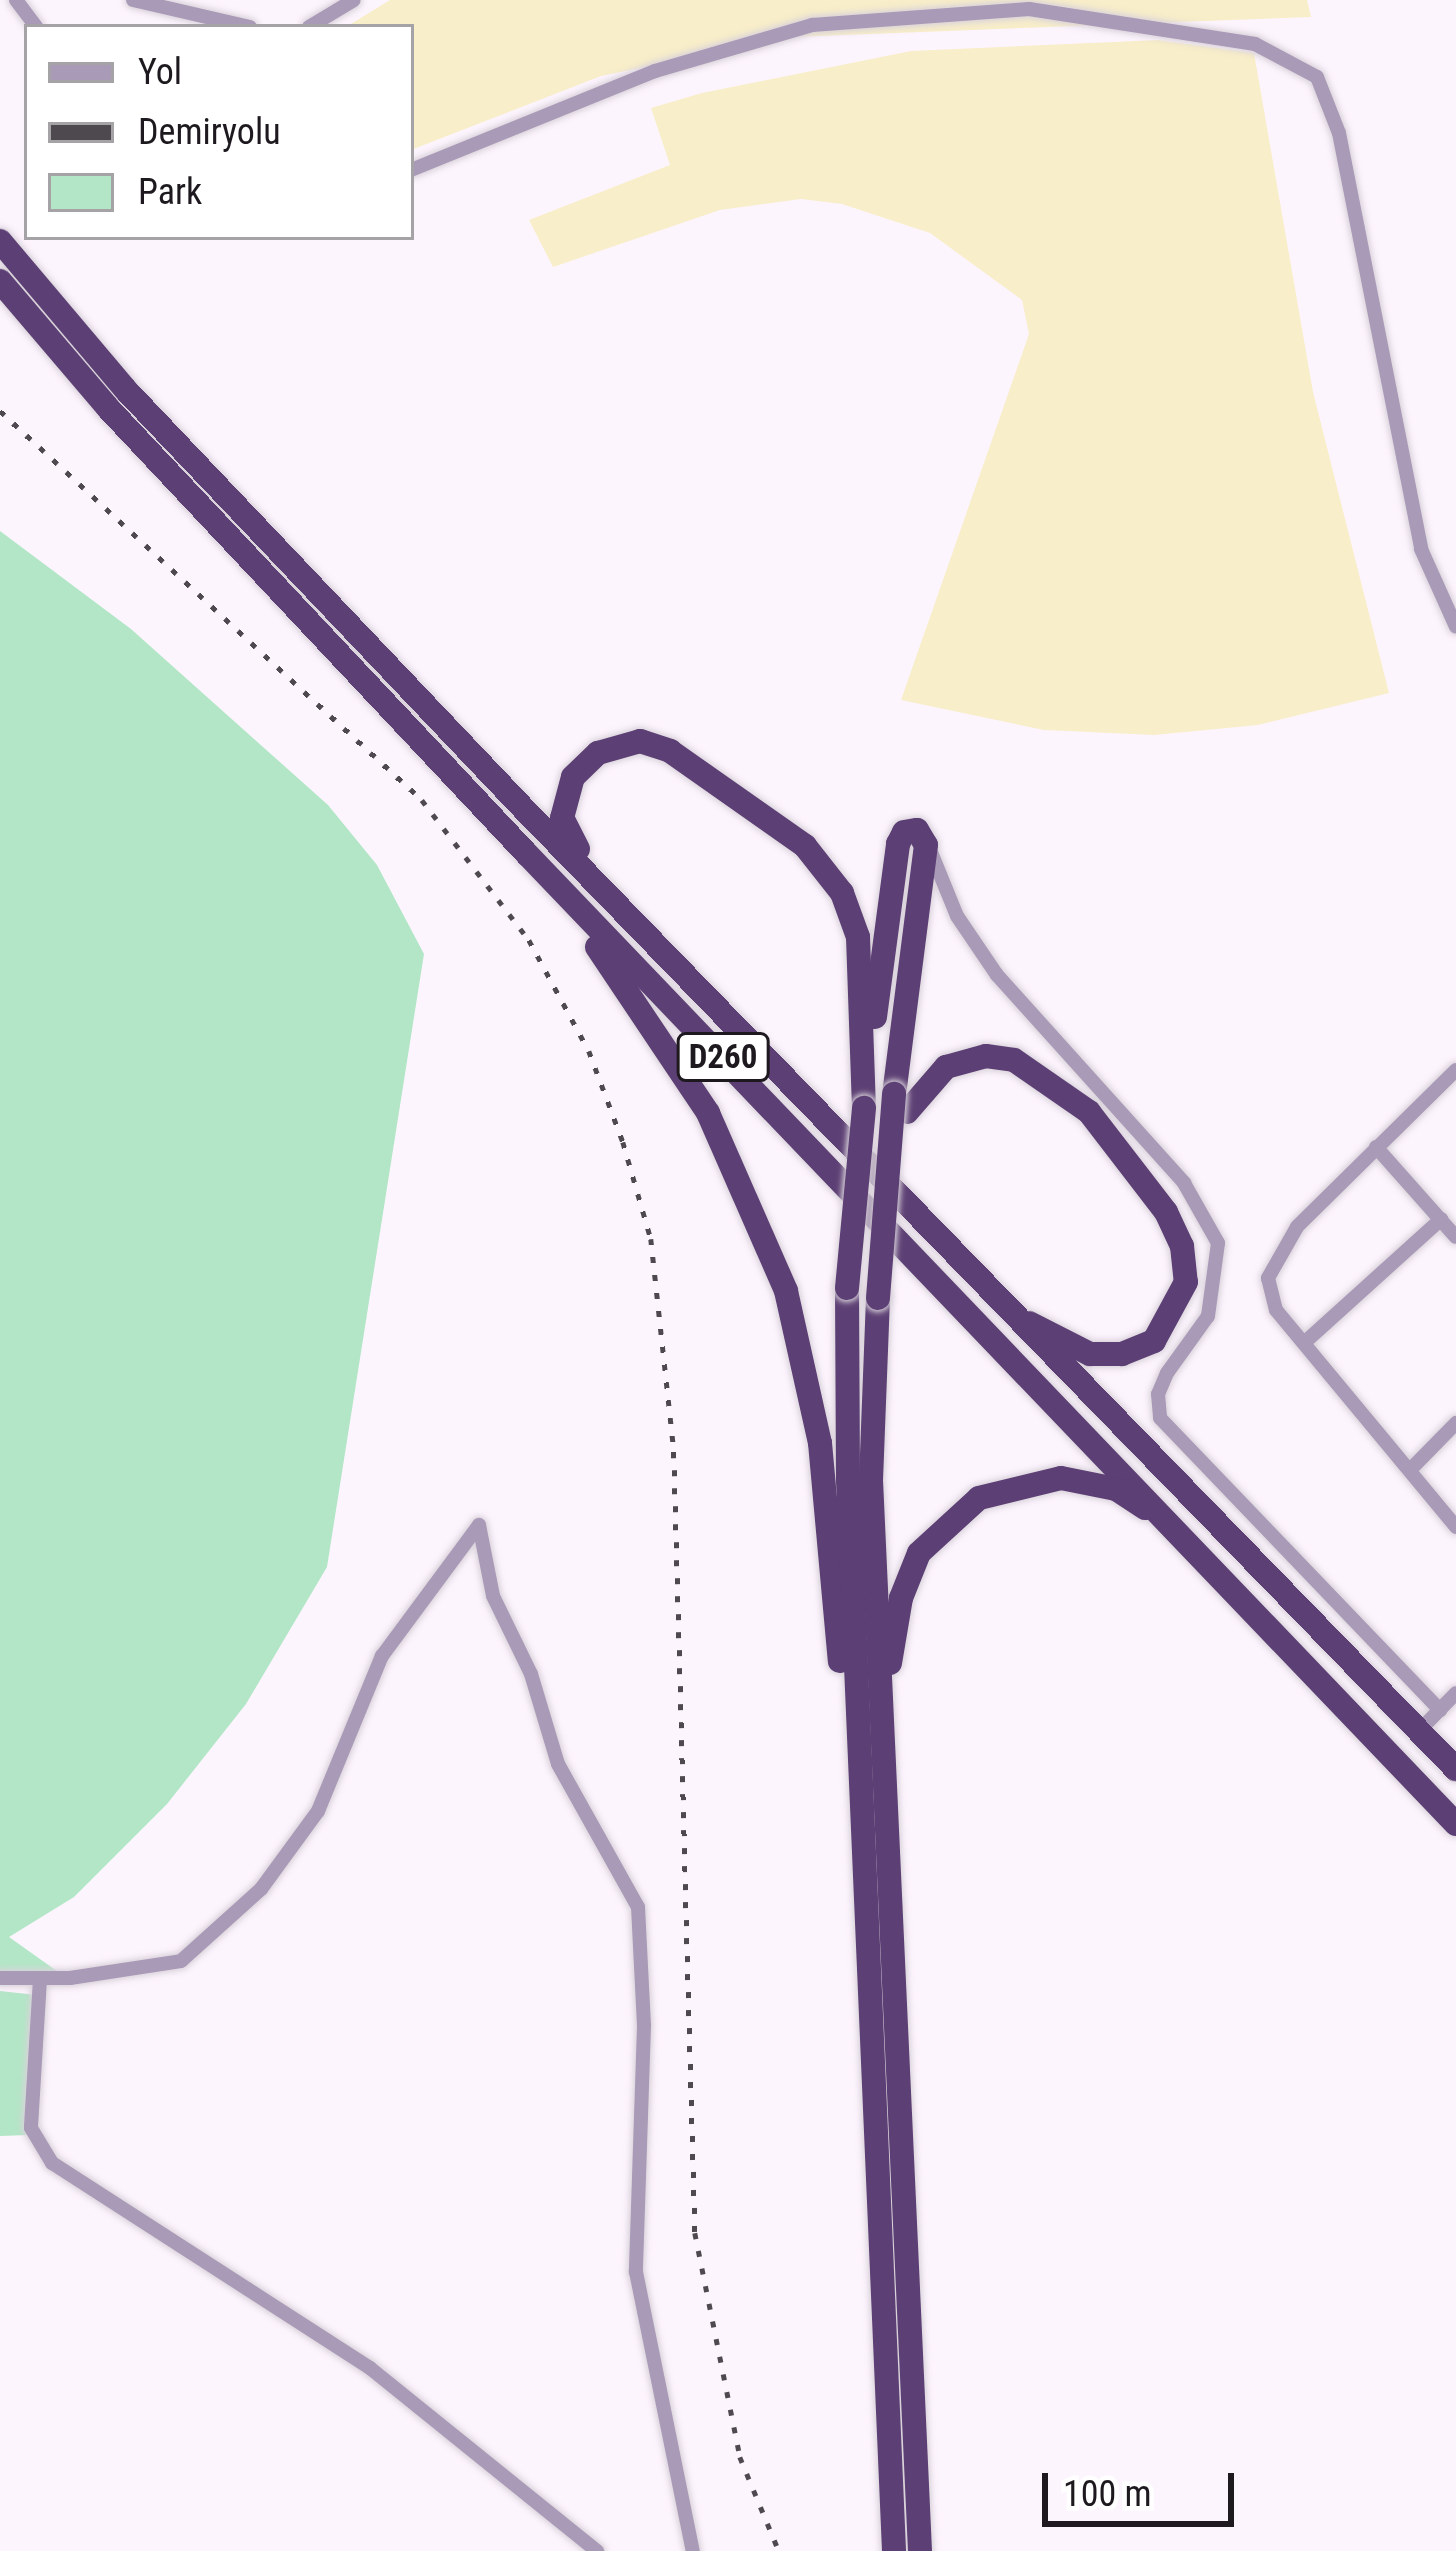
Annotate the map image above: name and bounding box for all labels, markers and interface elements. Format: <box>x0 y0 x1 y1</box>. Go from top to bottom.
legend <box>24 24 414 240</box>
text: Yol <box>138 51 182 93</box>
text: Demiryolu <box>138 111 281 153</box>
text: Park <box>138 171 202 213</box>
road number: D260 <box>675 1030 771 1084</box>
scale bar <box>1048 2449 1240 2523</box>
text: 100 m <box>1063 2473 1152 2515</box>

